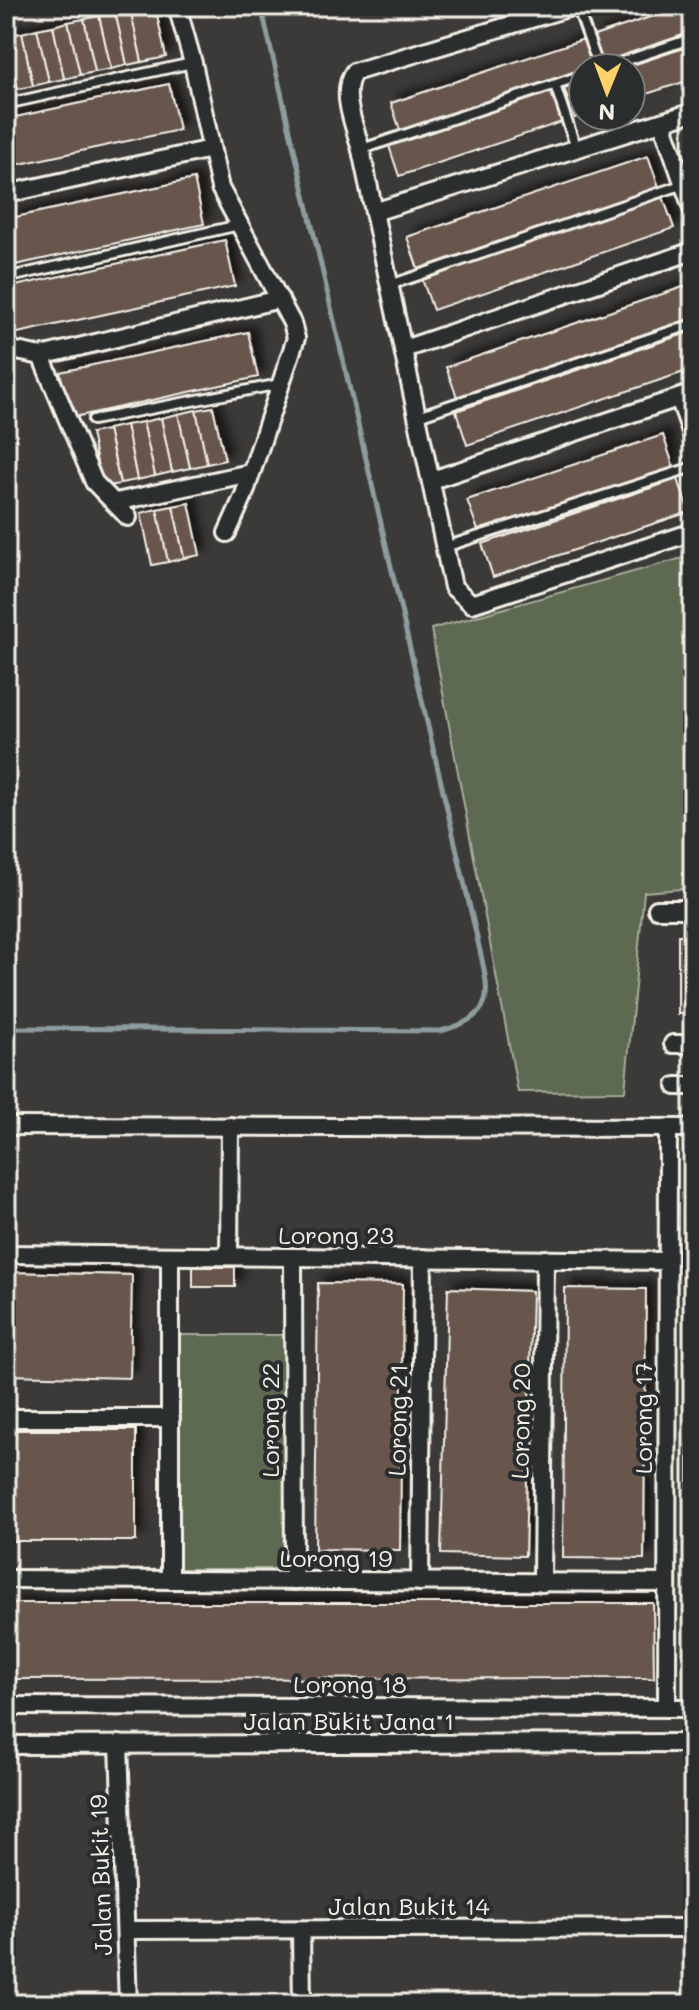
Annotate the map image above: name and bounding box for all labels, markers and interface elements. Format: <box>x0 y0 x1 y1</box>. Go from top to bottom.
north arrow <box>567 52 647 132</box>
text: N <box>598 98 615 127</box>
street label: Lorong 23 <box>278 1219 394 1250</box>
street label: Lorong 20 <box>503 1362 537 1479</box>
street label: Lorong 17 <box>627 1362 658 1474</box>
street label: Lorong 22 <box>254 1363 285 1477</box>
street label: Lorong 21 <box>381 1364 413 1476</box>
street label: Lorong 19 <box>280 1542 392 1573</box>
street label: Lorong 18 <box>293 1668 407 1699</box>
street label: Jalan Bukit Jana 1 <box>243 1705 455 1736</box>
street label: Jalan Bukit 19 <box>82 1794 118 1956</box>
street label: Jalan Bukit 14 <box>328 1890 490 1921</box>

